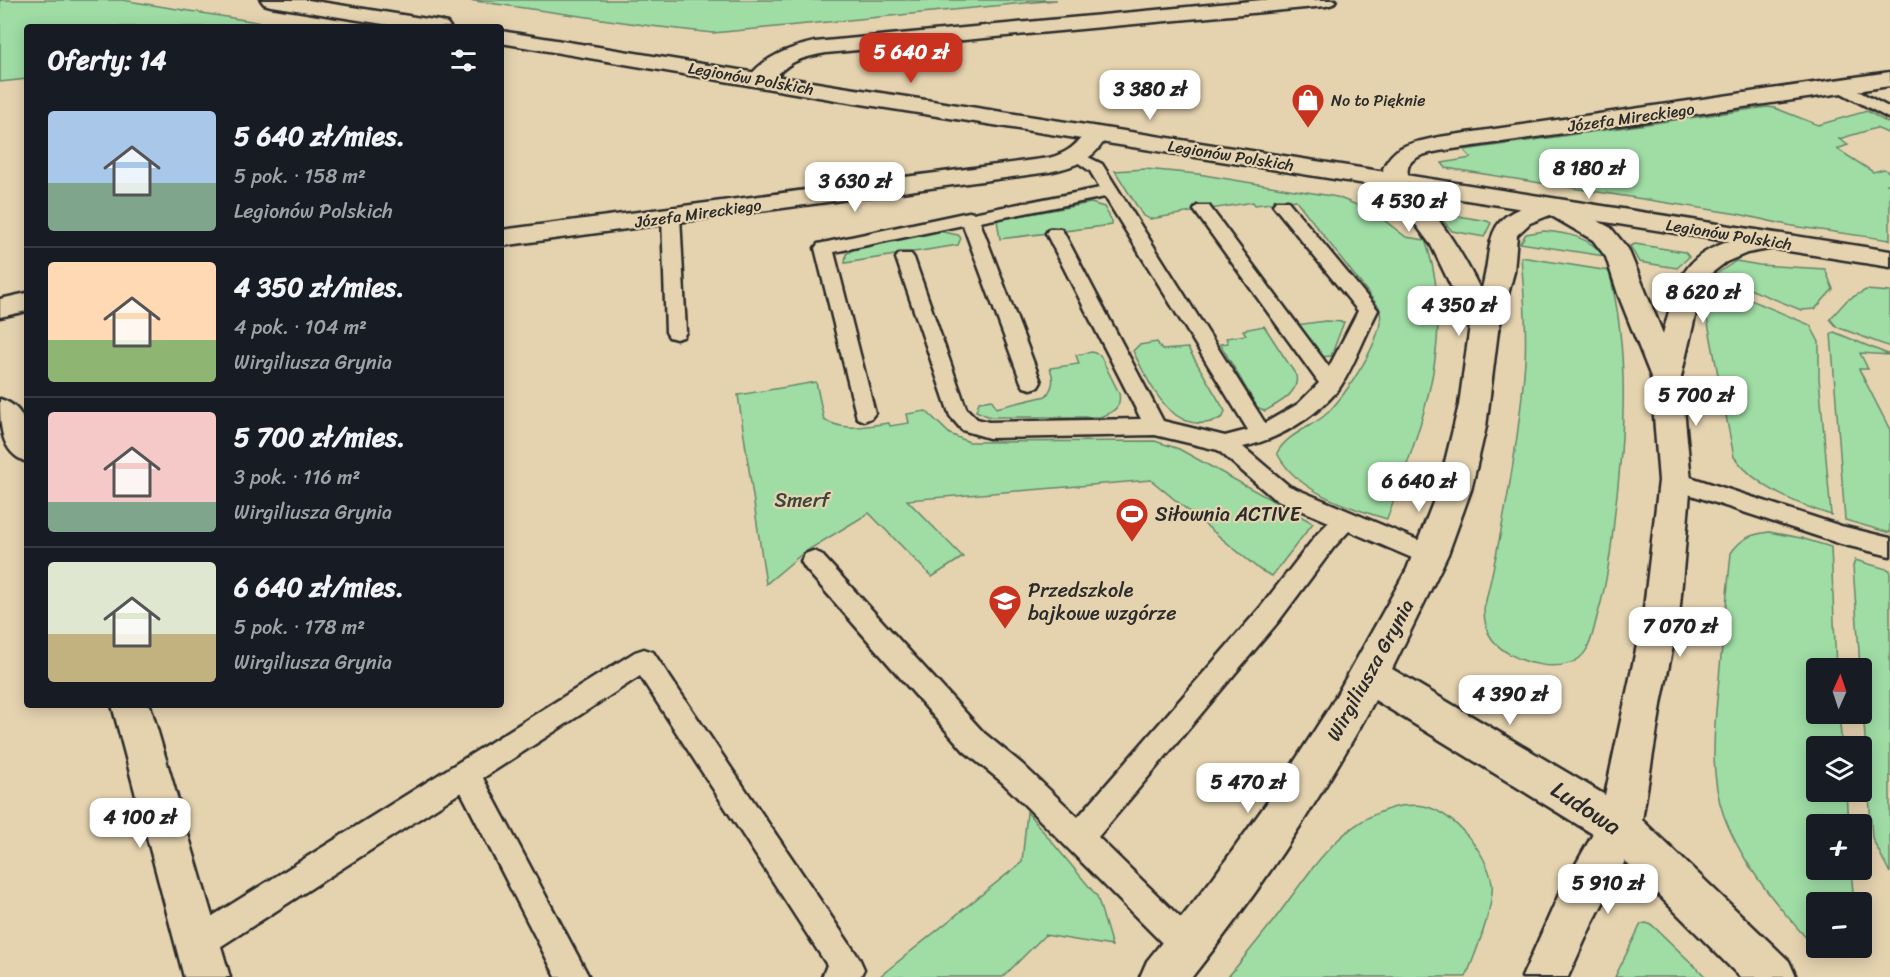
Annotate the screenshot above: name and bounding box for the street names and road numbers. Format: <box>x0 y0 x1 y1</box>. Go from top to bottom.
street label: Legionów Polskich <box>686 53 816 104</box>
street label: Józefa Mireckiego <box>1565 94 1696 141</box>
street label: Legionów Polskich <box>1166 131 1296 180</box>
street label: Józefa Mireckiego <box>632 190 763 237</box>
street label: Legionów Polskich <box>1664 210 1794 259</box>
street label: Wirgiliusza Grynia <box>1317 593 1424 748</box>
street label: Ludowa <box>1542 769 1630 847</box>

